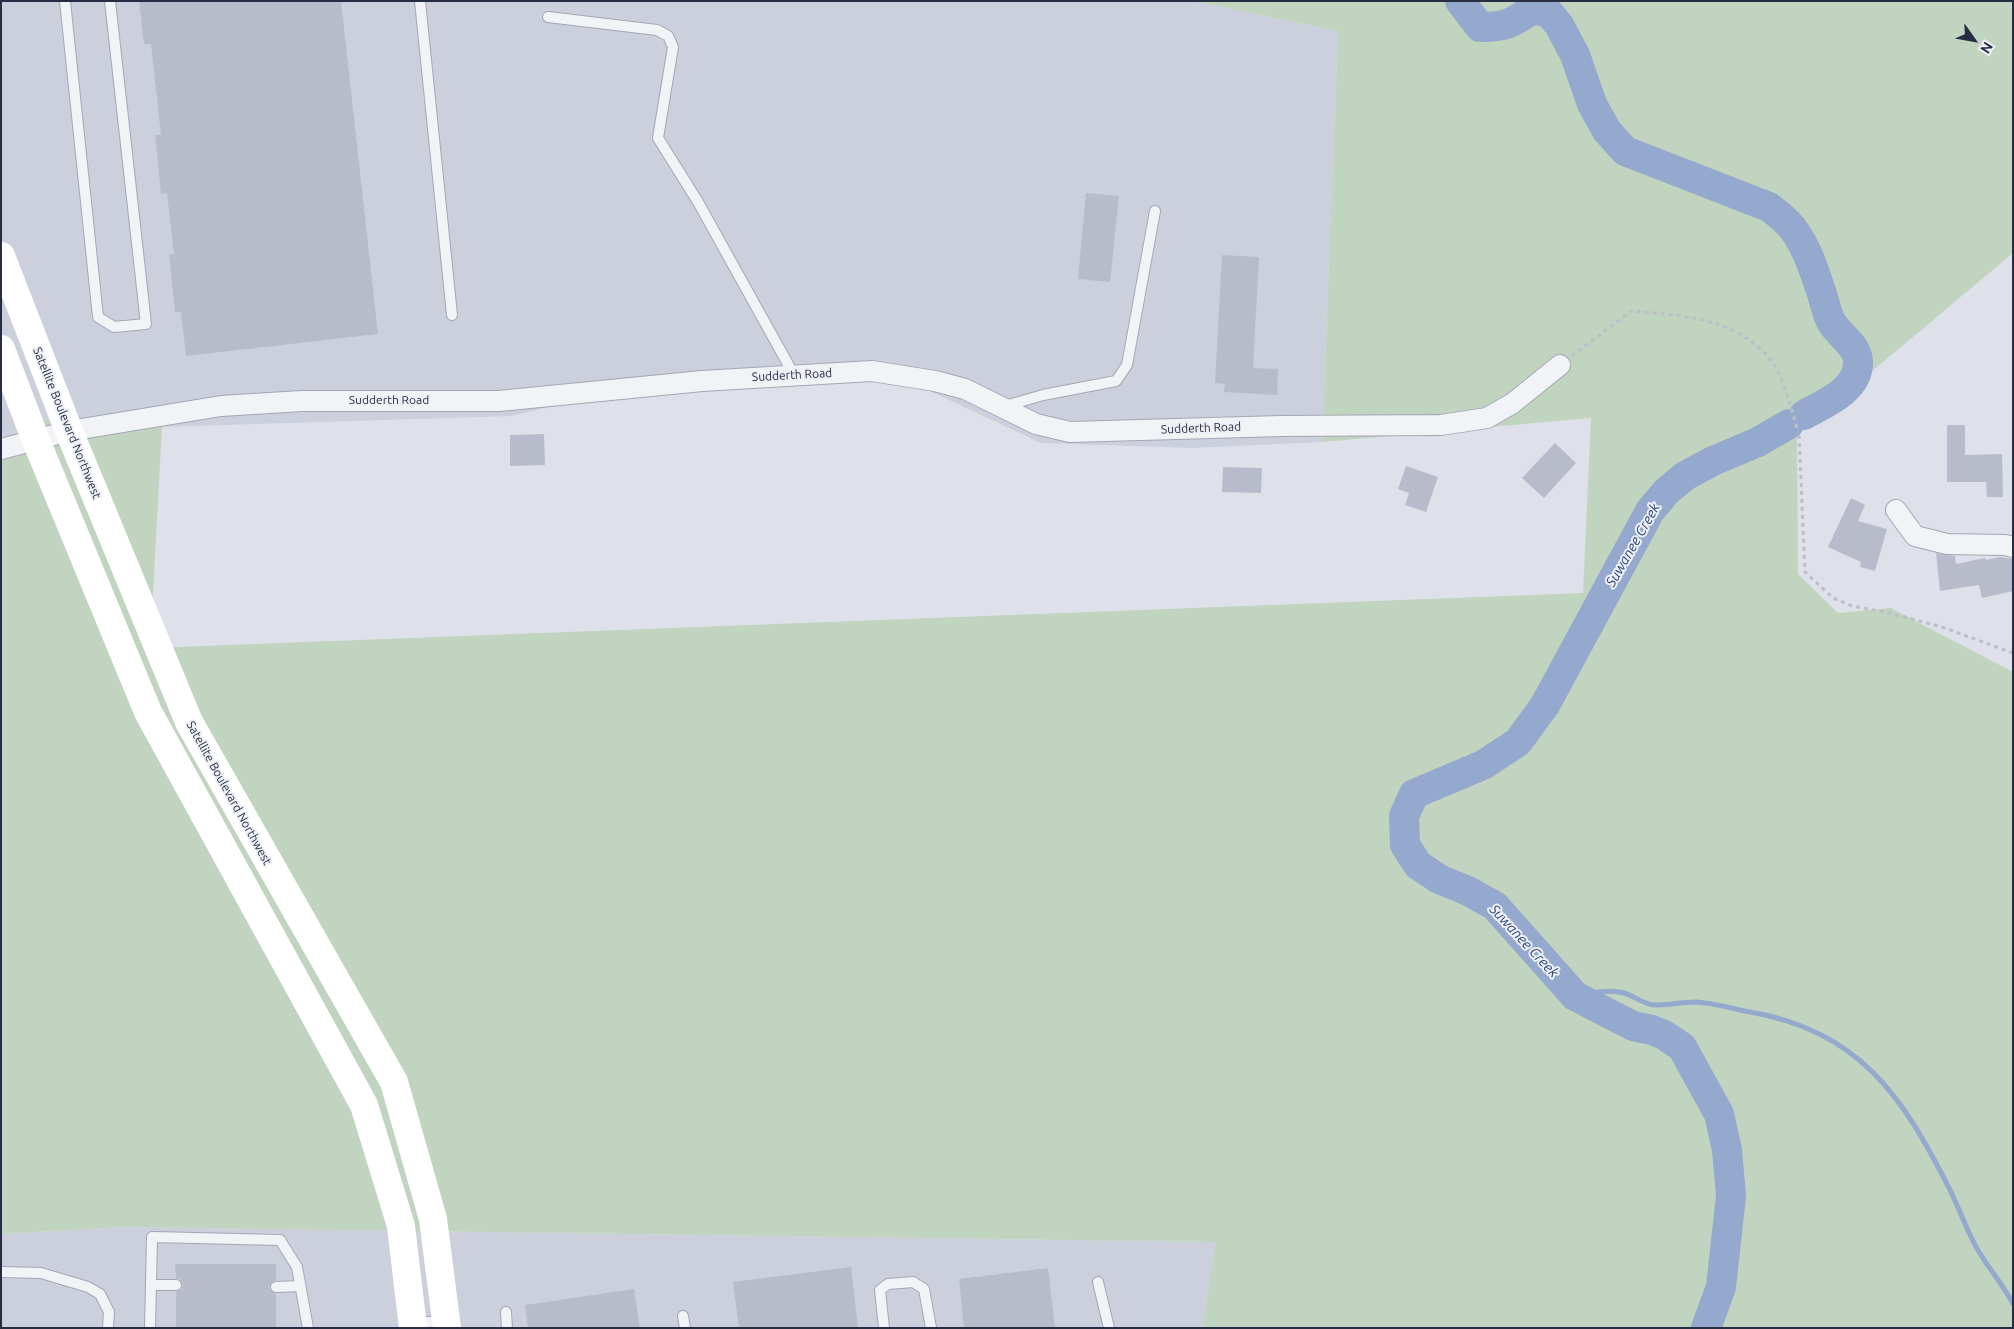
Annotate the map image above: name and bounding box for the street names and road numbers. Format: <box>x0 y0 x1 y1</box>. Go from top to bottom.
street label: Satellite Boulevard Northwest <box>30 345 104 501</box>
street label: Sudderth Road <box>752 366 832 384</box>
street label: Sudderth Road <box>349 393 429 407</box>
street label: Sudderth Road <box>1161 419 1241 437</box>
street label: Satellite Boulevard Northwest <box>183 719 275 867</box>

